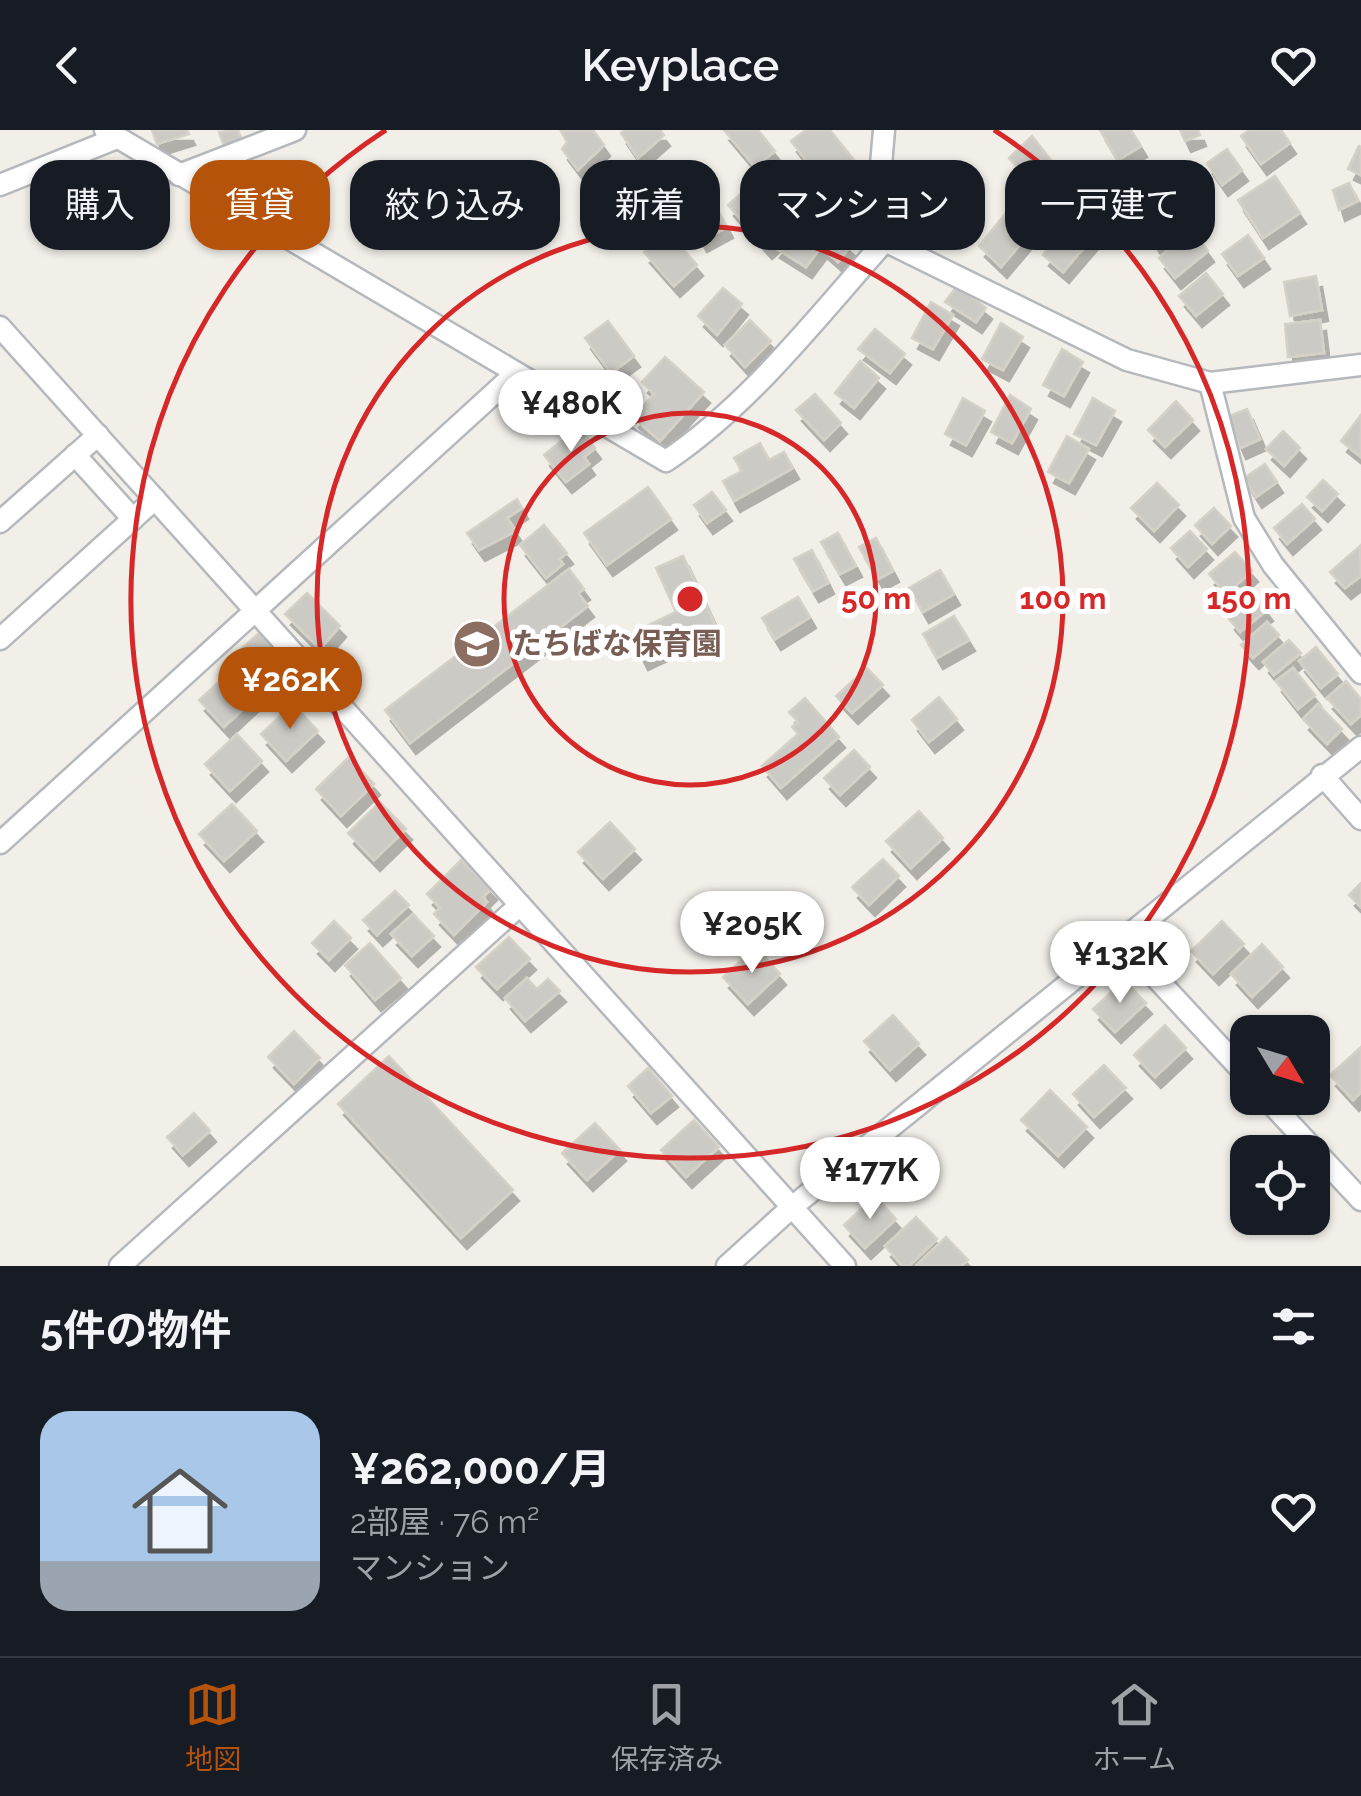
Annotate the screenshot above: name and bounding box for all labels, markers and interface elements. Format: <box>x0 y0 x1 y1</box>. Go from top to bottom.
icon: back <box>40 38 95 93</box>
icon: heart <box>1266 38 1321 93</box>
text: Keyplace <box>582 39 779 92</box>
chip: 購入 <box>30 160 170 250</box>
chip: 賃貸 <box>190 160 330 250</box>
chip: 絞り込み <box>350 160 560 250</box>
chip: 新着 <box>580 160 720 250</box>
chip: マンション <box>740 160 985 250</box>
chip: 一戸建て <box>1005 160 1215 250</box>
pin: ¥480K <box>501 370 641 455</box>
text: ¥480K <box>520 384 622 421</box>
centre of rings <box>672 581 708 617</box>
text: 50 m <box>841 581 911 616</box>
text: 100 m <box>1020 581 1106 616</box>
text: 150 m <box>1207 581 1292 616</box>
school or university icon: たちばな保育園 <box>451 618 503 670</box>
place label: たちばな保育園 <box>512 626 722 661</box>
pin: ¥262K <box>220 647 360 732</box>
text: ¥262K <box>240 661 340 698</box>
pin: ¥205K <box>682 891 822 976</box>
text: ¥205K <box>702 905 802 942</box>
pin: ¥132K <box>1050 921 1190 1006</box>
text: ¥132K <box>1072 935 1168 972</box>
north arrow <box>1230 1015 1330 1115</box>
map controls <box>1230 1015 1330 1235</box>
button: locate <box>1230 1135 1330 1235</box>
pin: ¥177K <box>800 1137 940 1222</box>
text: ¥177K <box>822 1151 918 1188</box>
icon: filters <box>1266 1299 1321 1354</box>
text: 5件の物件 <box>40 1306 231 1355</box>
text: ¥262,000/月 <box>350 1445 611 1494</box>
icon: home <box>120 1451 240 1571</box>
icon: heart <box>1266 1484 1321 1539</box>
text: 2部屋 · 76 m² <box>350 1503 539 1540</box>
text: マンション <box>350 1549 510 1586</box>
tab: 地図 <box>185 1677 241 1777</box>
tab: 保存済み <box>611 1677 723 1777</box>
tab: ホーム <box>1093 1677 1176 1777</box>

